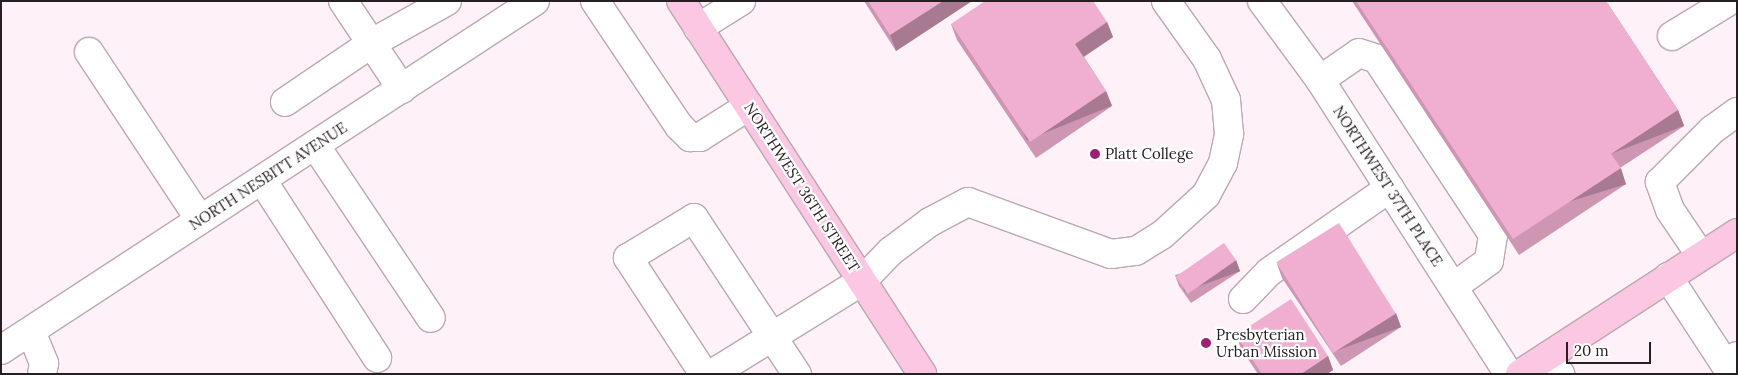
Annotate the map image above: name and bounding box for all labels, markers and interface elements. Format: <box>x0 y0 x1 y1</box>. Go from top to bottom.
street label: NORTHWEST 36TH STREET <box>740 99 864 275</box>
street label: NORTHWEST 37TH PLACE <box>1329 103 1447 269</box>
street label: NORTH NESBITT AVENUE <box>186 118 350 234</box>
place label: Platt College <box>1105 145 1193 163</box>
marker: Platt College <box>1089 148 1101 160</box>
place label: Presbyterian Urban Mission <box>1216 325 1317 360</box>
scale bar <box>1568 332 1653 364</box>
marker: Presbyterian Urban Mission <box>1200 337 1212 349</box>
text: 20 m <box>1574 341 1609 360</box>

